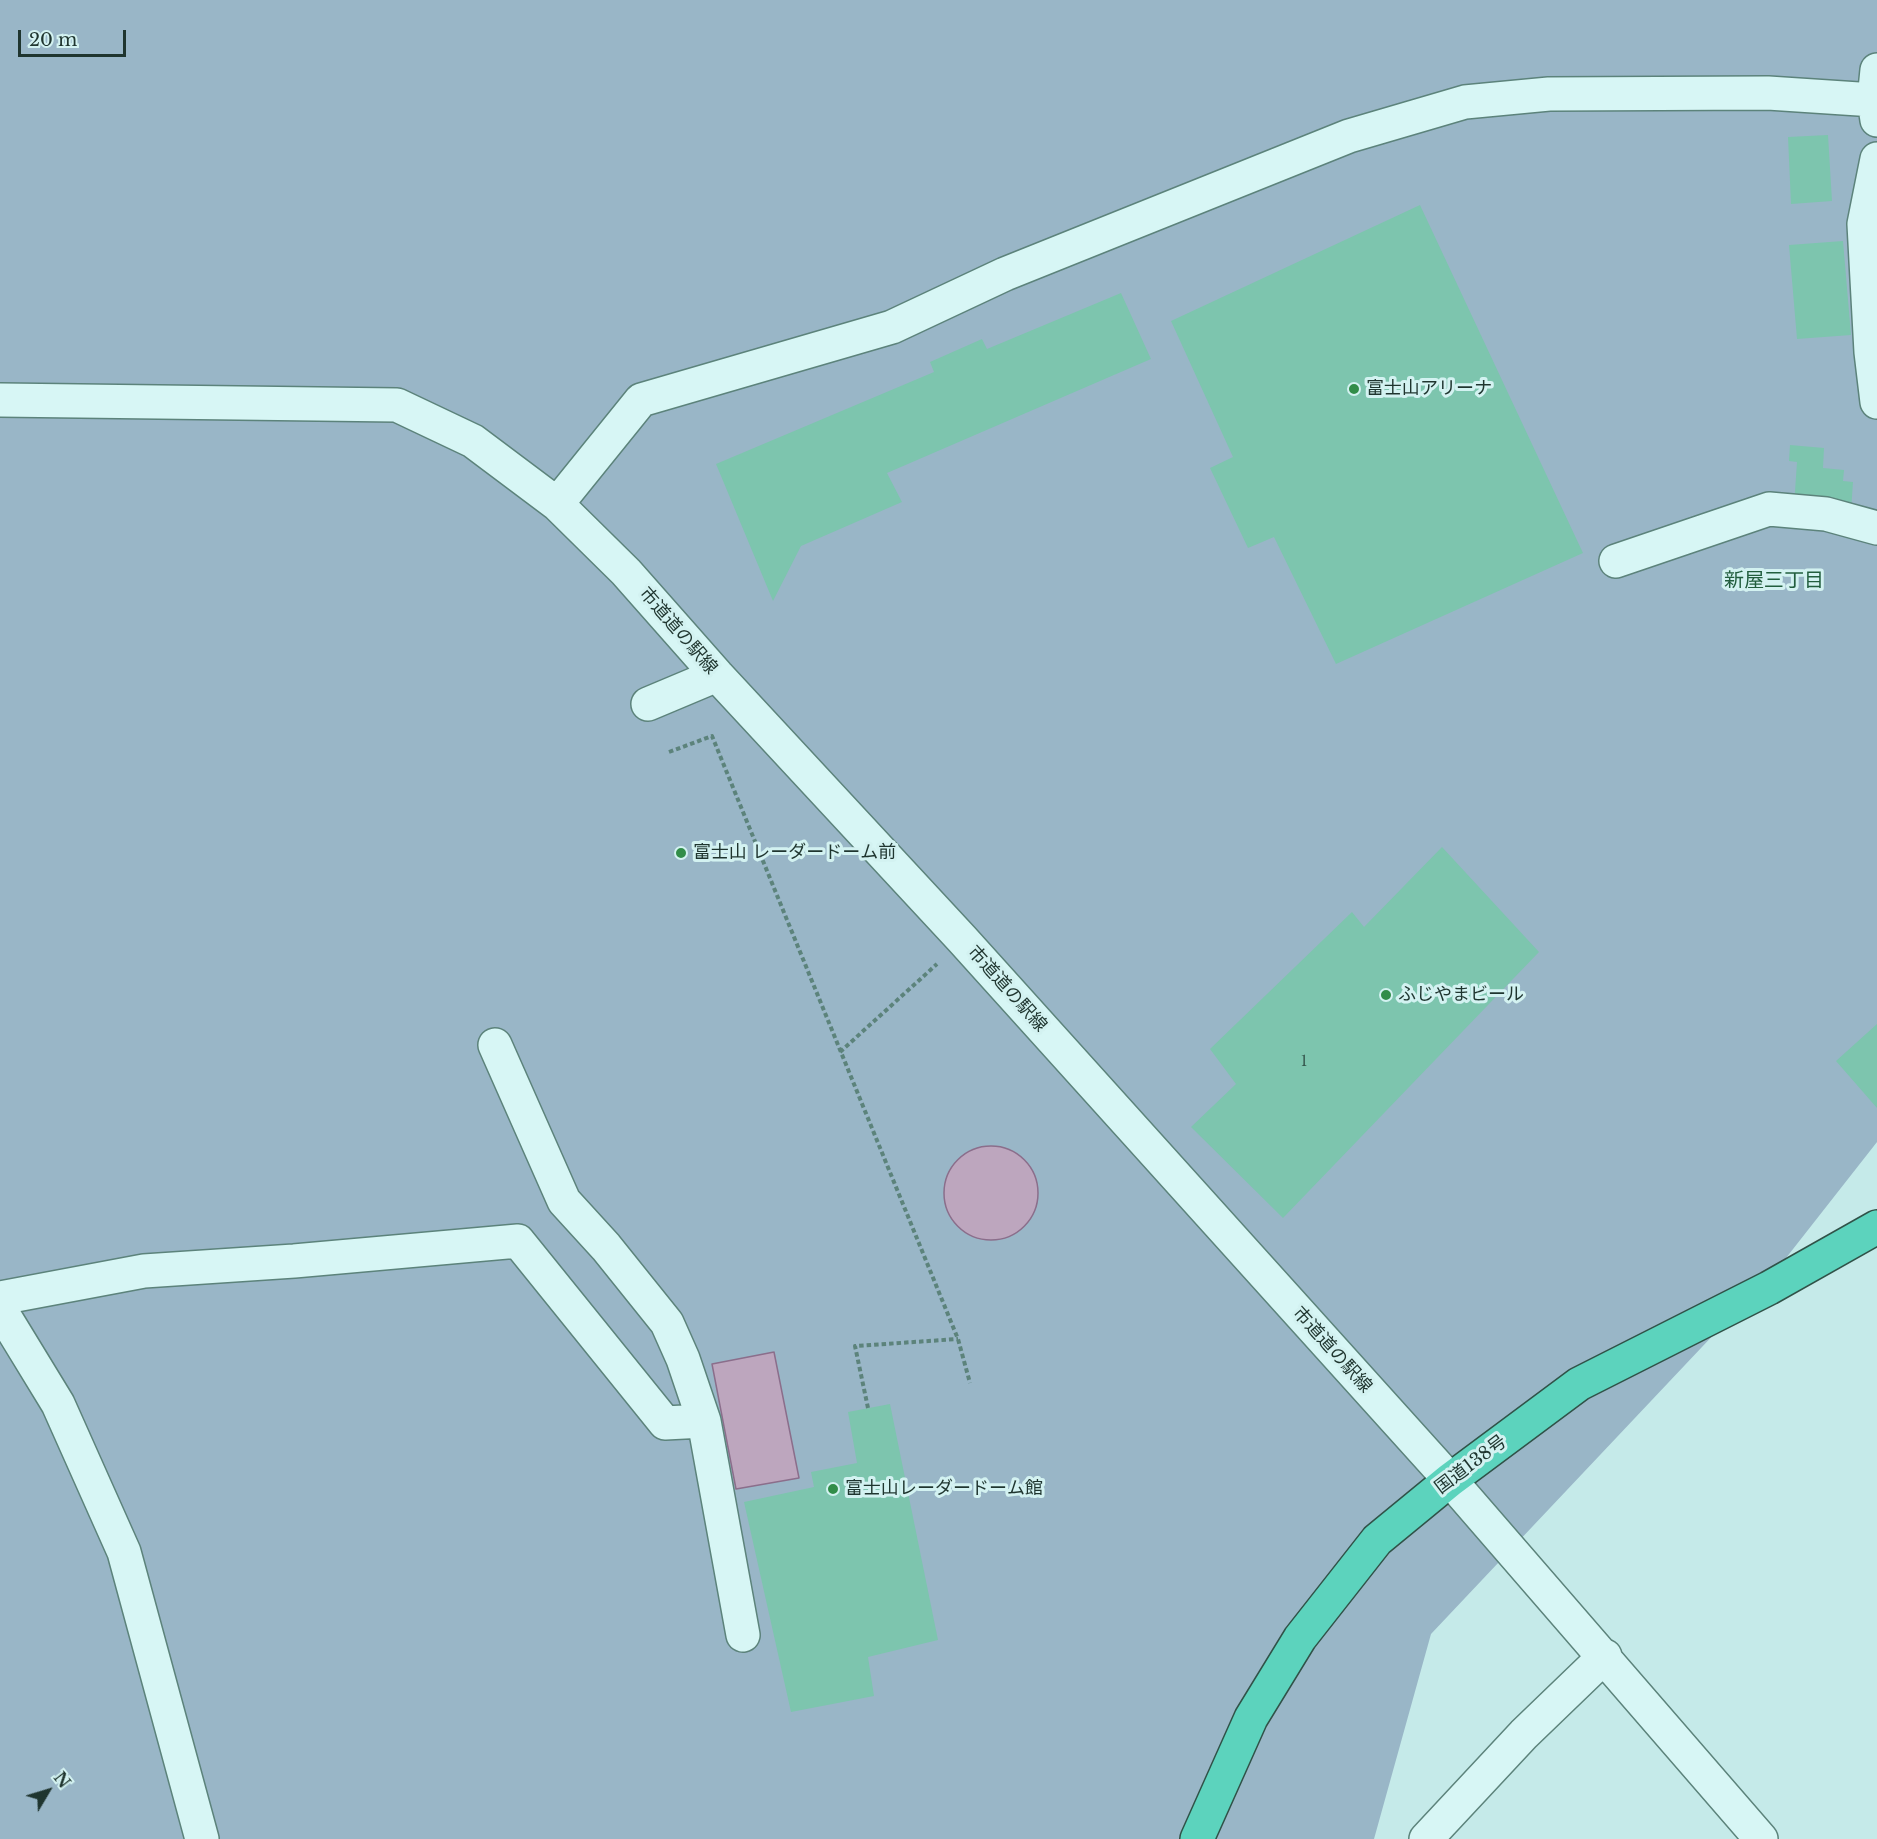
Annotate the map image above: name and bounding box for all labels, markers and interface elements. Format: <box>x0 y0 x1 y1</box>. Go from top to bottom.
scale bar <box>21 18 129 56</box>
text: 20 m <box>29 29 77 51</box>
place label: 富士山アリーナ <box>1366 378 1492 400</box>
marker: 富士山アリーナ <box>1347 382 1361 396</box>
district label: 新屋三丁目 <box>1724 569 1824 593</box>
street label: 市道道の駅線 <box>634 583 722 679</box>
place label: 富士山 レーダードーム前 <box>693 842 896 864</box>
marker: 富士山 レーダードーム前 <box>674 846 688 860</box>
street label: 市道道の駅線 <box>963 942 1051 1036</box>
place label: ふじやまビール <box>1398 984 1524 1006</box>
marker: ふじやまビール <box>1379 988 1393 1002</box>
house number: 1 <box>1301 1053 1307 1071</box>
street label: 市道道の駅線 <box>1288 1303 1376 1397</box>
street label: 国道138号 <box>1431 1431 1511 1499</box>
place label: 富士山レーダードーム館 <box>845 1478 1043 1500</box>
marker: 富士山レーダードーム館 <box>826 1482 840 1496</box>
north arrow <box>18 1761 78 1821</box>
text: N <box>50 1768 75 1792</box>

